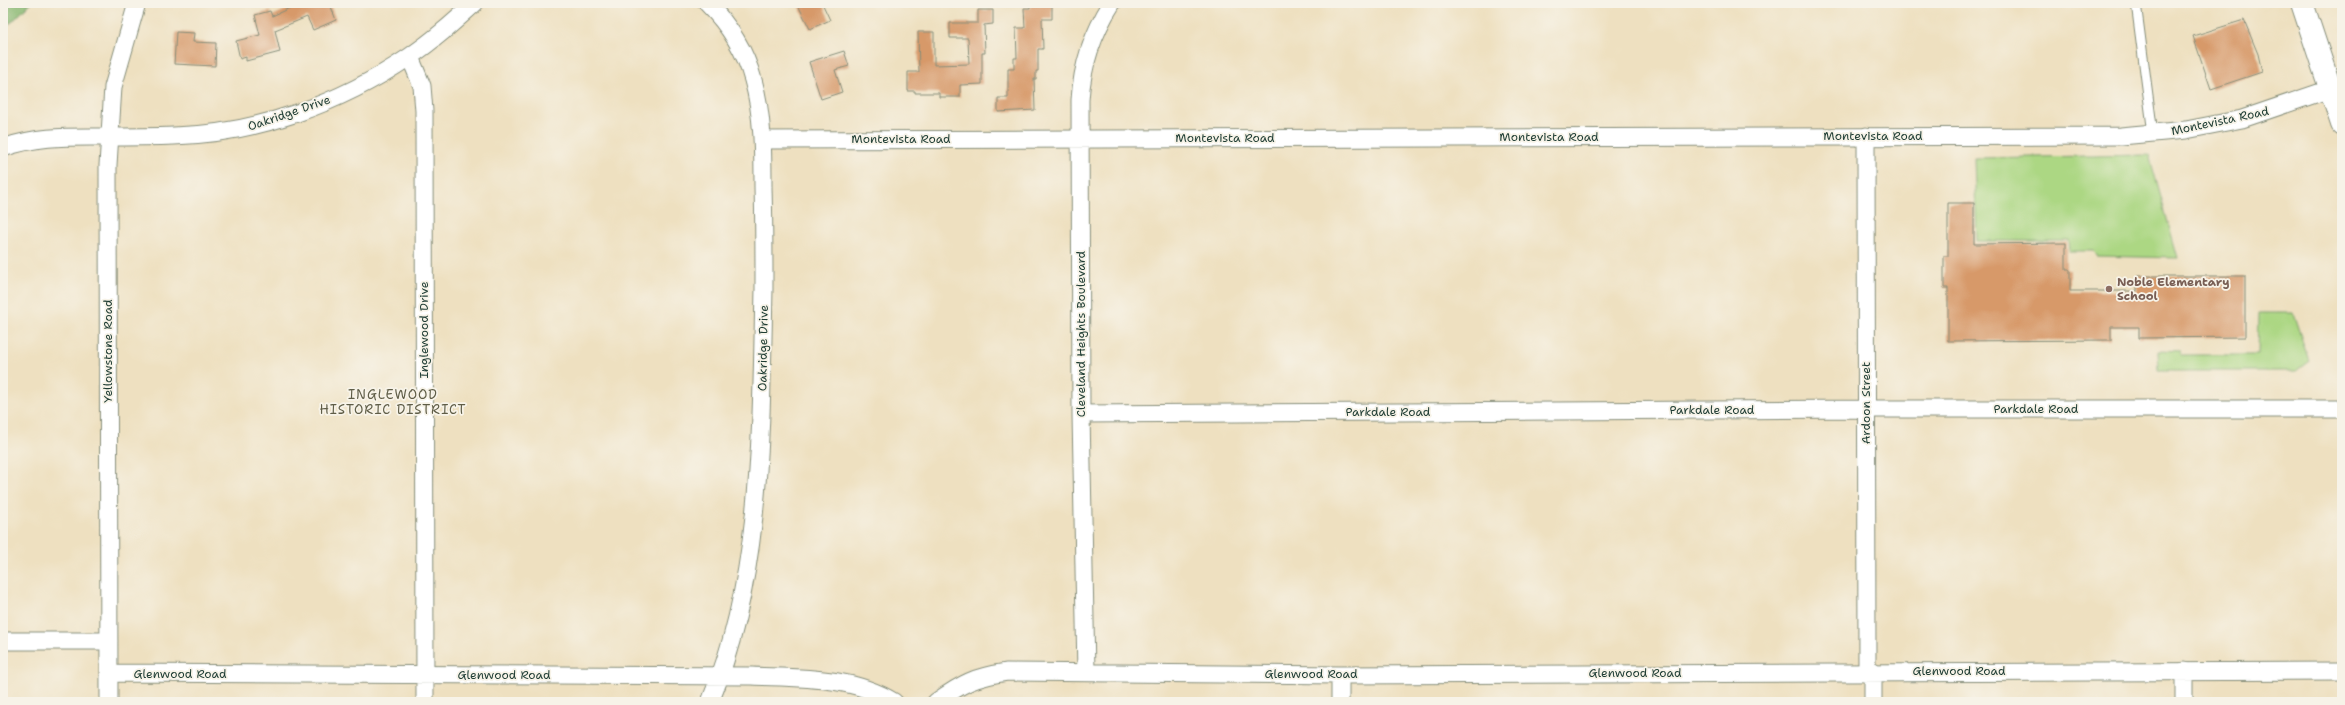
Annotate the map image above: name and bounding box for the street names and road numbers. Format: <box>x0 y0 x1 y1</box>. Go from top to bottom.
street label: Oakridge Drive <box>246 91 333 135</box>
street label: Montevista Road <box>2170 103 2271 139</box>
street label: Montevista Road <box>1823 128 1923 144</box>
street label: Montevista Road <box>1499 129 1599 145</box>
street label: Montevista Road <box>1175 130 1275 146</box>
street label: Montevista Road <box>851 131 951 147</box>
street label: Cleveland Heights Boulevard <box>1073 250 1089 417</box>
street label: Inglewood Drive <box>416 281 432 379</box>
street label: Yellowstone Road <box>100 299 116 403</box>
street label: Oakridge Drive <box>754 305 772 391</box>
street label: Ardoon Street <box>1858 362 1874 444</box>
street label: Parkdale Road <box>1994 401 2079 417</box>
street label: Parkdale Road <box>1670 402 1755 418</box>
street label: Parkdale Road <box>1346 404 1431 420</box>
street label: Glenwood Road <box>1912 663 2006 679</box>
street label: Glenwood Road <box>1588 665 1682 681</box>
street label: Glenwood Road <box>133 666 227 682</box>
street label: Glenwood Road <box>1264 666 1358 682</box>
street label: Glenwood Road <box>457 667 551 683</box>

